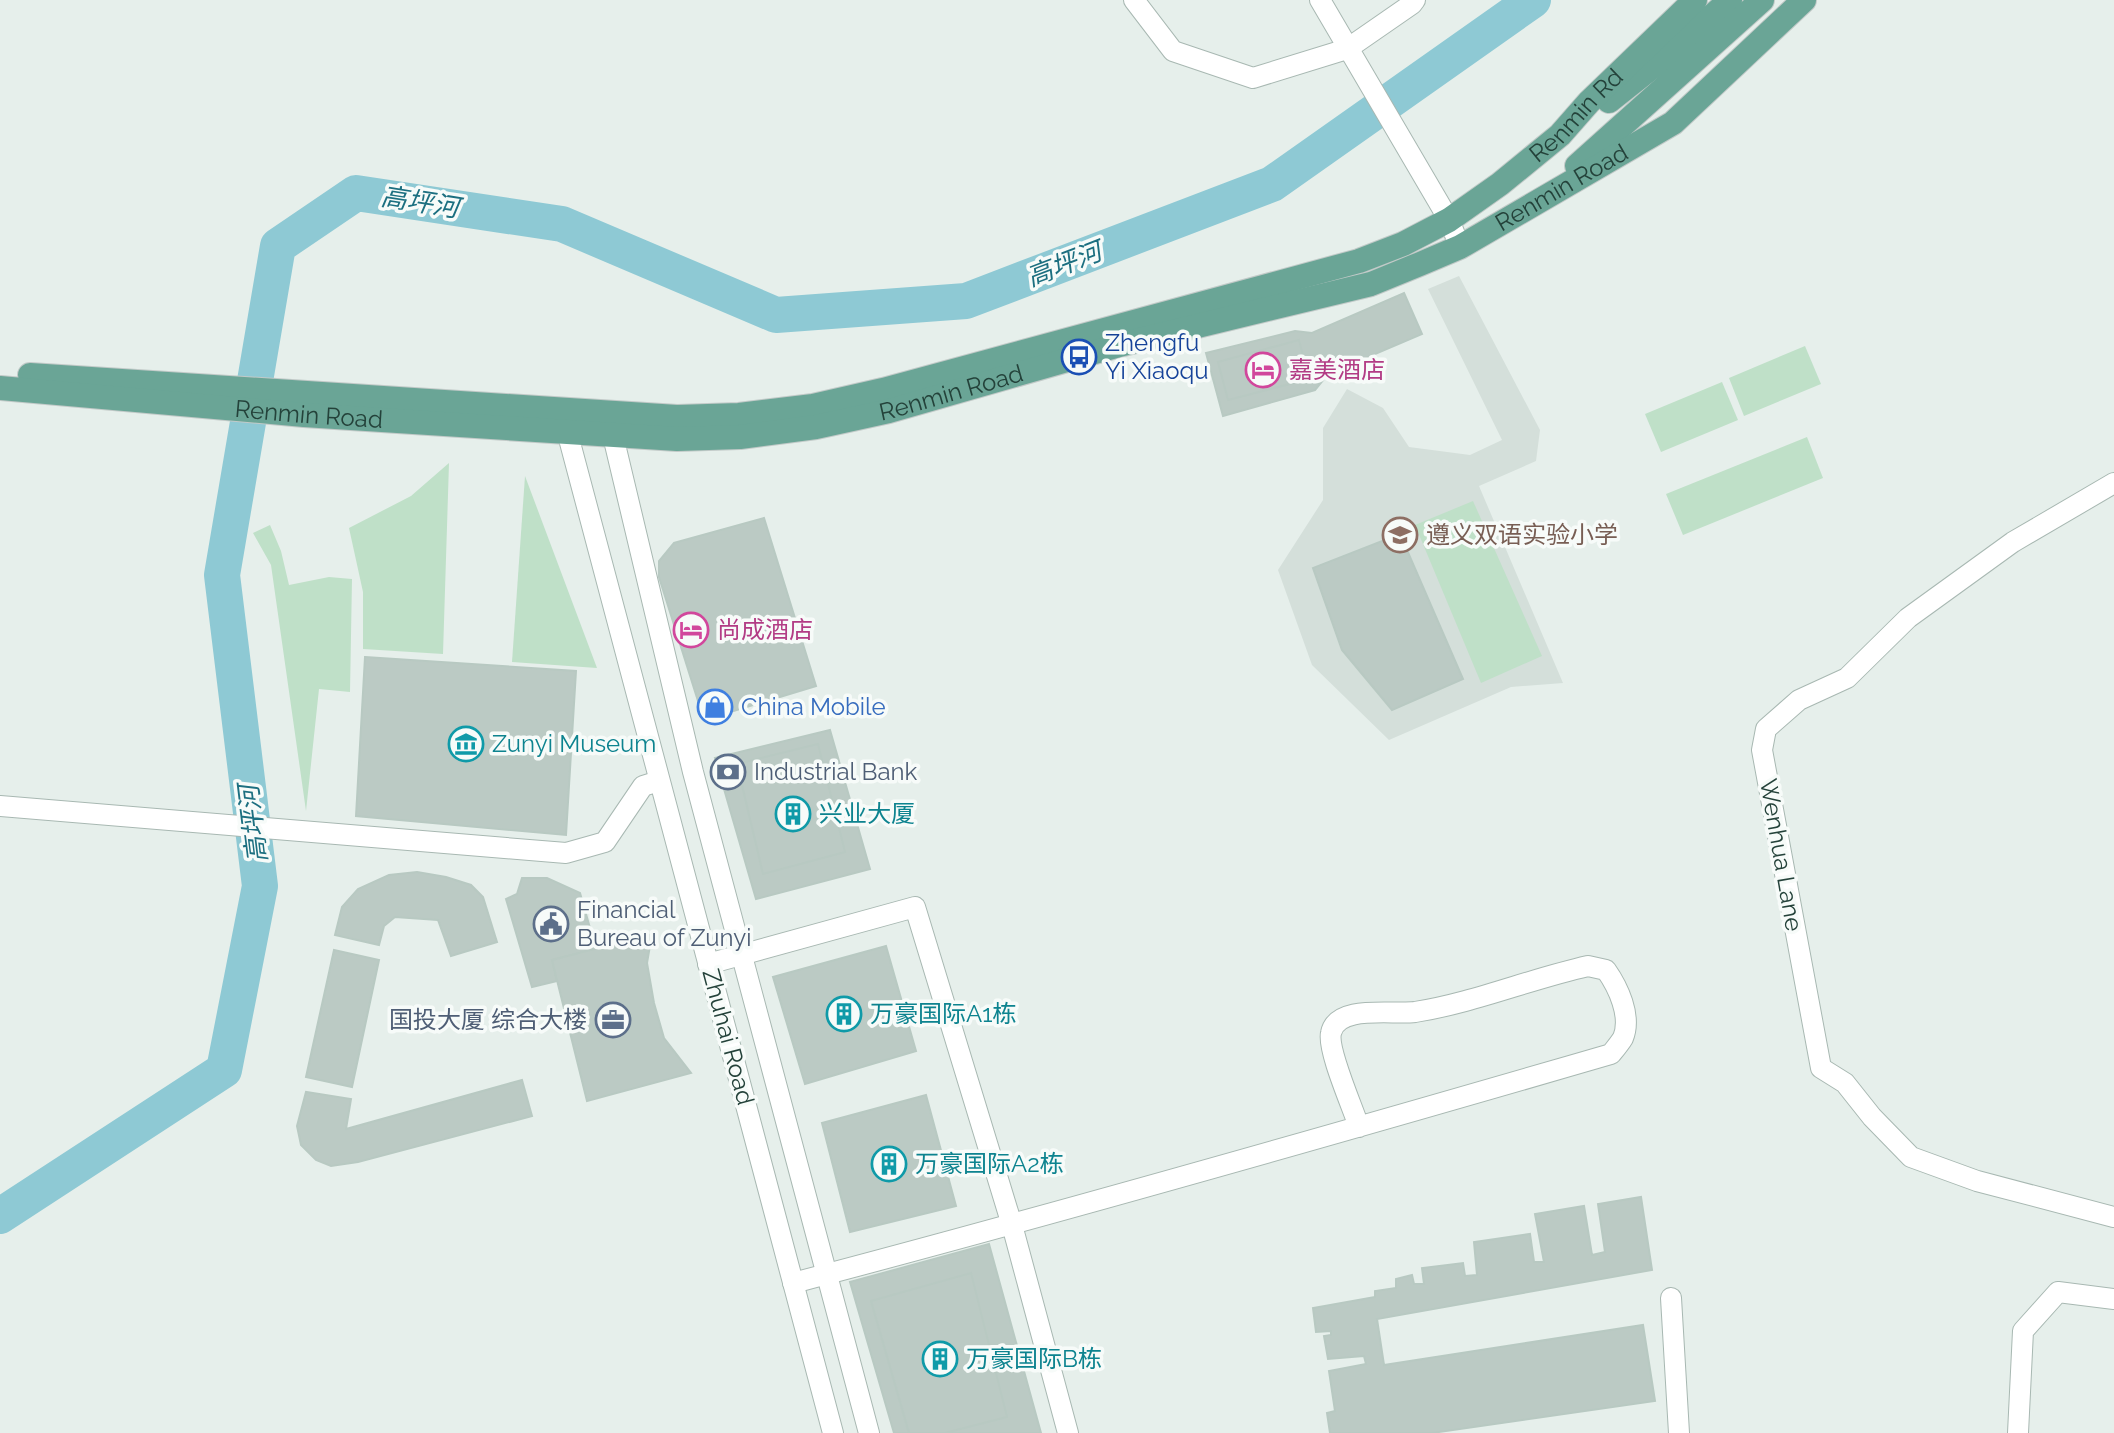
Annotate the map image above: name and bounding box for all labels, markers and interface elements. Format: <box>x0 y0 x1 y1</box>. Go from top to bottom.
street label: Renmin Rd <box>1523 62 1629 168</box>
street label: Renmin Road <box>1490 138 1633 237</box>
water label: 高坪河 <box>379 181 466 224</box>
water label: 高坪河 <box>1022 234 1110 292</box>
place label: Zhengfu Yi Xiaoqu <box>1105 328 1209 385</box>
bus stop icon: Zhengfu Yi Xiaoqu <box>1060 338 1098 376</box>
hotel icon: 嘉美酒店 <box>1244 351 1282 389</box>
place label: 嘉美酒店 <box>1289 355 1385 384</box>
street label: Renmin Road <box>876 358 1026 427</box>
street label: Renmin Road <box>234 394 384 434</box>
school or university icon: 遵义双语实验小学 <box>1381 516 1419 554</box>
place label: 遵义双语实验小学 <box>1426 520 1618 549</box>
hotel icon: 尚成酒店 <box>672 611 710 649</box>
place label: 尚成酒店 <box>717 615 813 644</box>
shop icon: China Mobile <box>696 688 734 726</box>
place label: China Mobile <box>741 692 886 721</box>
museum icon: Zunyi Museum <box>447 725 485 763</box>
place label: Zunyi Museum <box>492 729 656 758</box>
bank icon: Industrial Bank <box>709 753 747 791</box>
place label: Industrial Bank <box>754 757 917 786</box>
street label: Wenhua Lane <box>1754 776 1809 933</box>
water label: 高坪河 <box>233 779 273 865</box>
building icon: 兴业大厦 <box>774 795 812 833</box>
place label: 兴业大厦 <box>819 799 915 828</box>
place label: Financial Bureau of Zunyi <box>577 895 751 952</box>
public building icon: Financial Bureau of Zunyi <box>532 905 570 943</box>
street label: Zhuhai Road <box>696 966 761 1108</box>
building icon: 万豪国际A1栋 <box>825 995 863 1033</box>
place label: 万豪国际A1栋 <box>870 999 1017 1028</box>
office icon: 国投大厦 综合大楼 <box>594 1001 632 1039</box>
place label: 国投大厦 综合大楼 <box>389 1005 587 1034</box>
building icon: 万豪国际A2栋 <box>870 1145 908 1183</box>
place label: 万豪国际A2栋 <box>915 1149 1064 1178</box>
building icon: 万豪国际B栋 <box>921 1340 959 1378</box>
place label: 万豪国际B栋 <box>966 1344 1102 1373</box>

